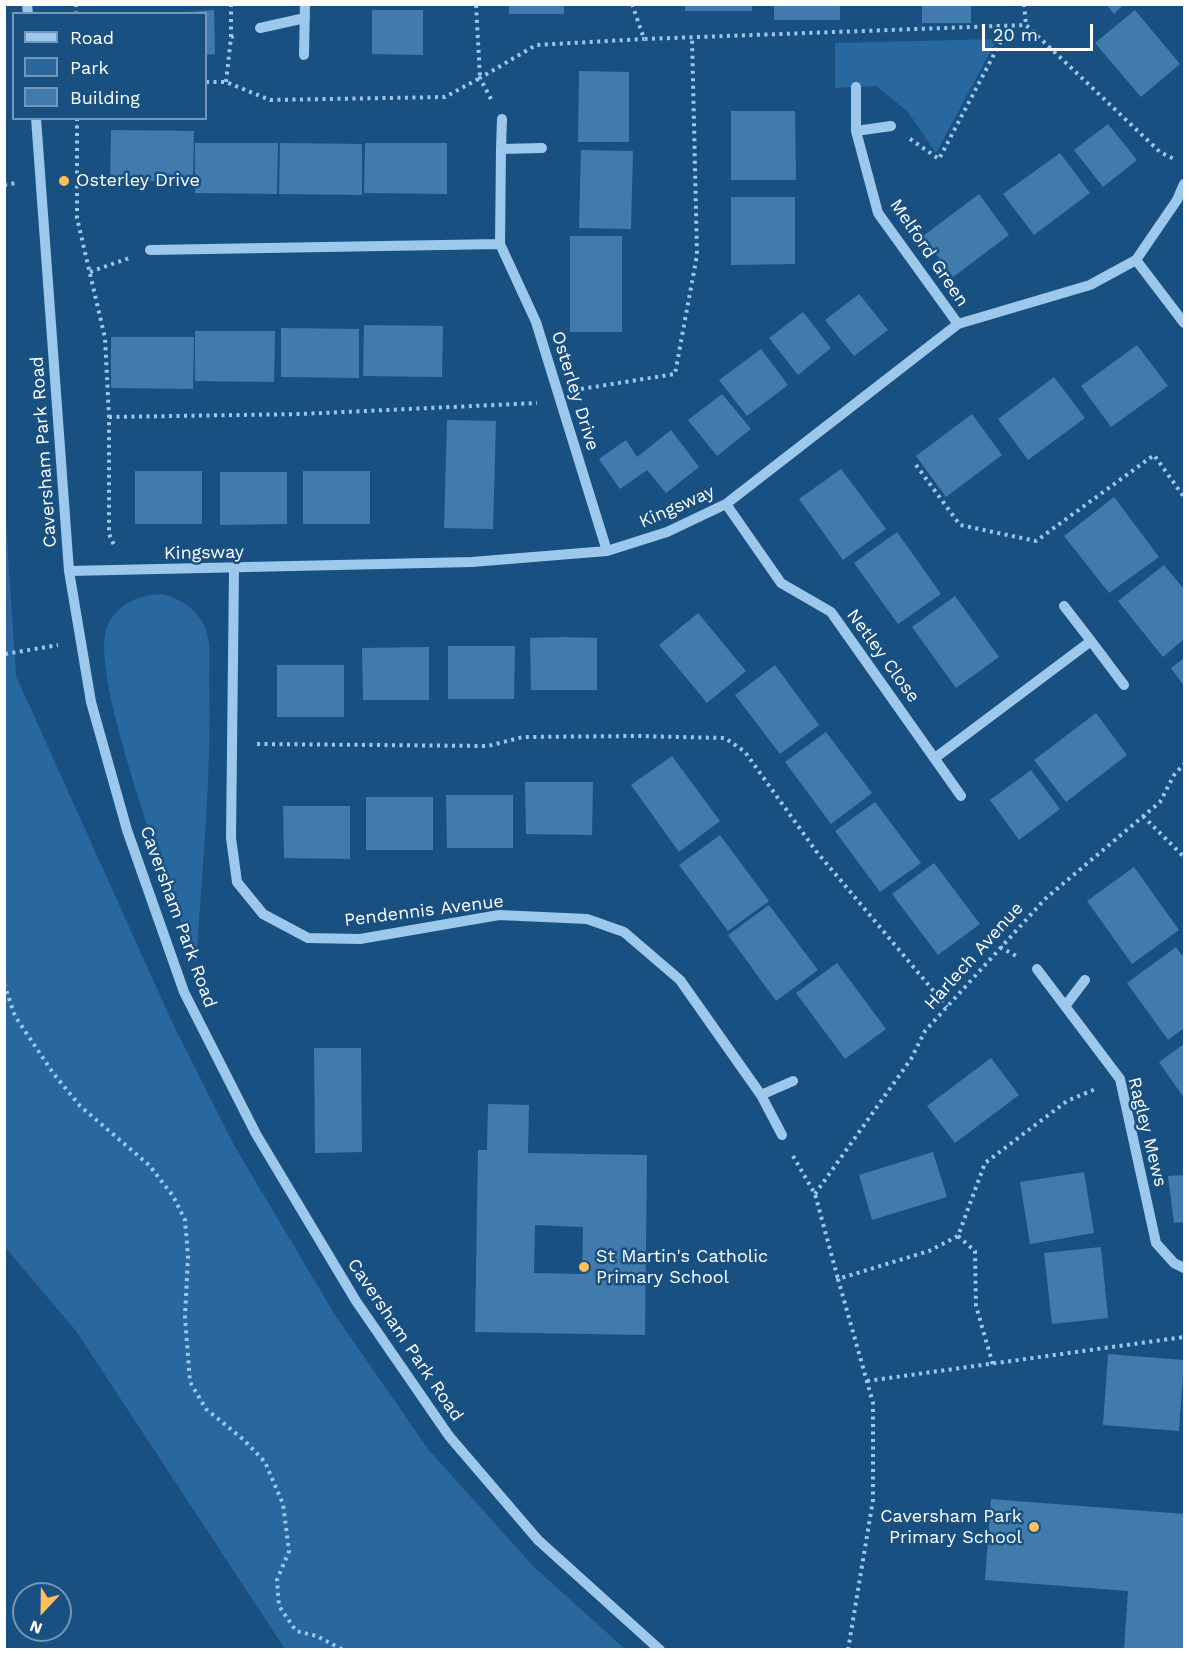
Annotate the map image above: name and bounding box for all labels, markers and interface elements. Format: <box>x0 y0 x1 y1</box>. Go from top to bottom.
legend <box>12 12 207 120</box>
scale bar <box>985 12 1096 50</box>
text: 20 m <box>993 24 1038 45</box>
text: Road <box>70 27 114 48</box>
text: Park <box>70 57 109 78</box>
text: Building <box>70 87 140 108</box>
place label: Osterley Drive <box>76 170 200 192</box>
marker: Osterley Drive <box>57 174 71 188</box>
street label: Melford Green <box>885 195 973 311</box>
street label: Osterley Drive <box>547 329 603 453</box>
street label: Caversham Park Road <box>27 356 61 548</box>
street label: Kingsway <box>636 481 718 533</box>
street label: Kingsway <box>164 542 244 564</box>
street label: Netley Close <box>842 605 924 707</box>
street label: Caversham Park Road <box>135 823 221 1011</box>
street label: Pendennis Avenue <box>343 891 505 931</box>
street label: Harlech Avenue <box>920 898 1028 1014</box>
street label: Ragley Mews <box>1123 1075 1171 1189</box>
place label: St Martin's Catholic Primary School <box>596 1246 768 1288</box>
street label: Caversham Park Road <box>342 1254 468 1426</box>
marker: St Martin's Catholic Primary School <box>577 1260 591 1274</box>
place label: Caversham Park Primary School <box>880 1506 1022 1549</box>
marker: Caversham Park Primary School <box>1027 1520 1041 1534</box>
north arrow <box>12 1582 72 1642</box>
text: N <box>27 1616 45 1638</box>

